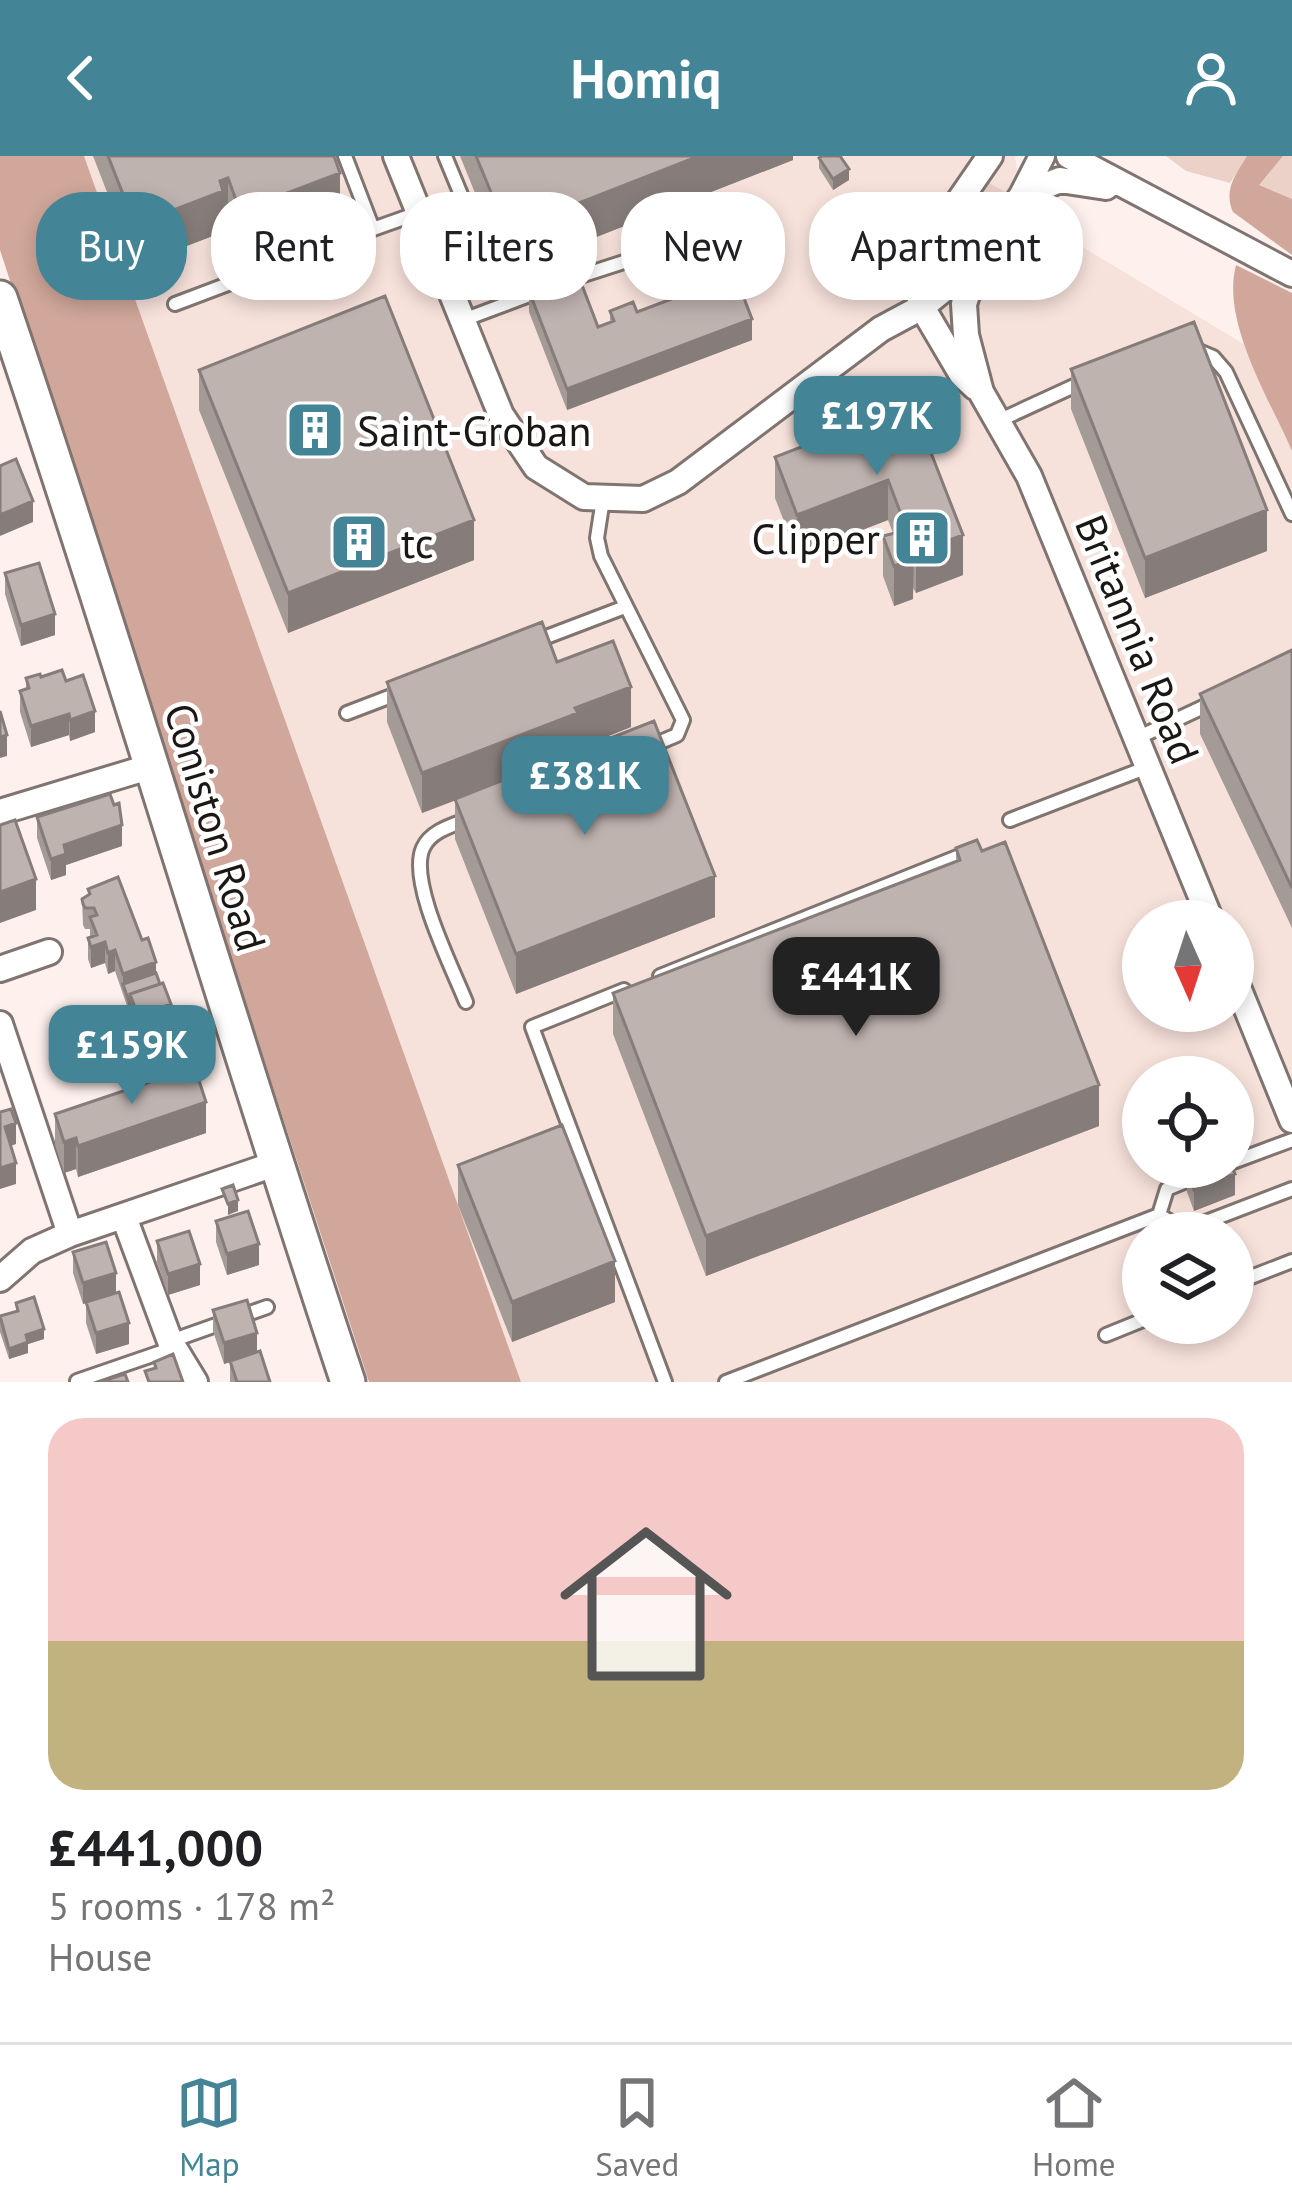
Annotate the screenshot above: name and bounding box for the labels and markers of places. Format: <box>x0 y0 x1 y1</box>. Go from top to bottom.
pin: £197K <box>793 376 961 478</box>
building icon: Saint-Groban <box>284 399 346 461</box>
place label: Saint-Groban <box>357 403 591 458</box>
building icon: Clipper <box>891 507 953 569</box>
building icon: tc <box>328 511 390 573</box>
place label: Clipper <box>751 511 880 566</box>
place label: tc <box>401 515 434 570</box>
pin: £381K <box>501 736 669 838</box>
pin: £441K <box>772 937 940 1039</box>
pin: £159K <box>48 1005 216 1107</box>

